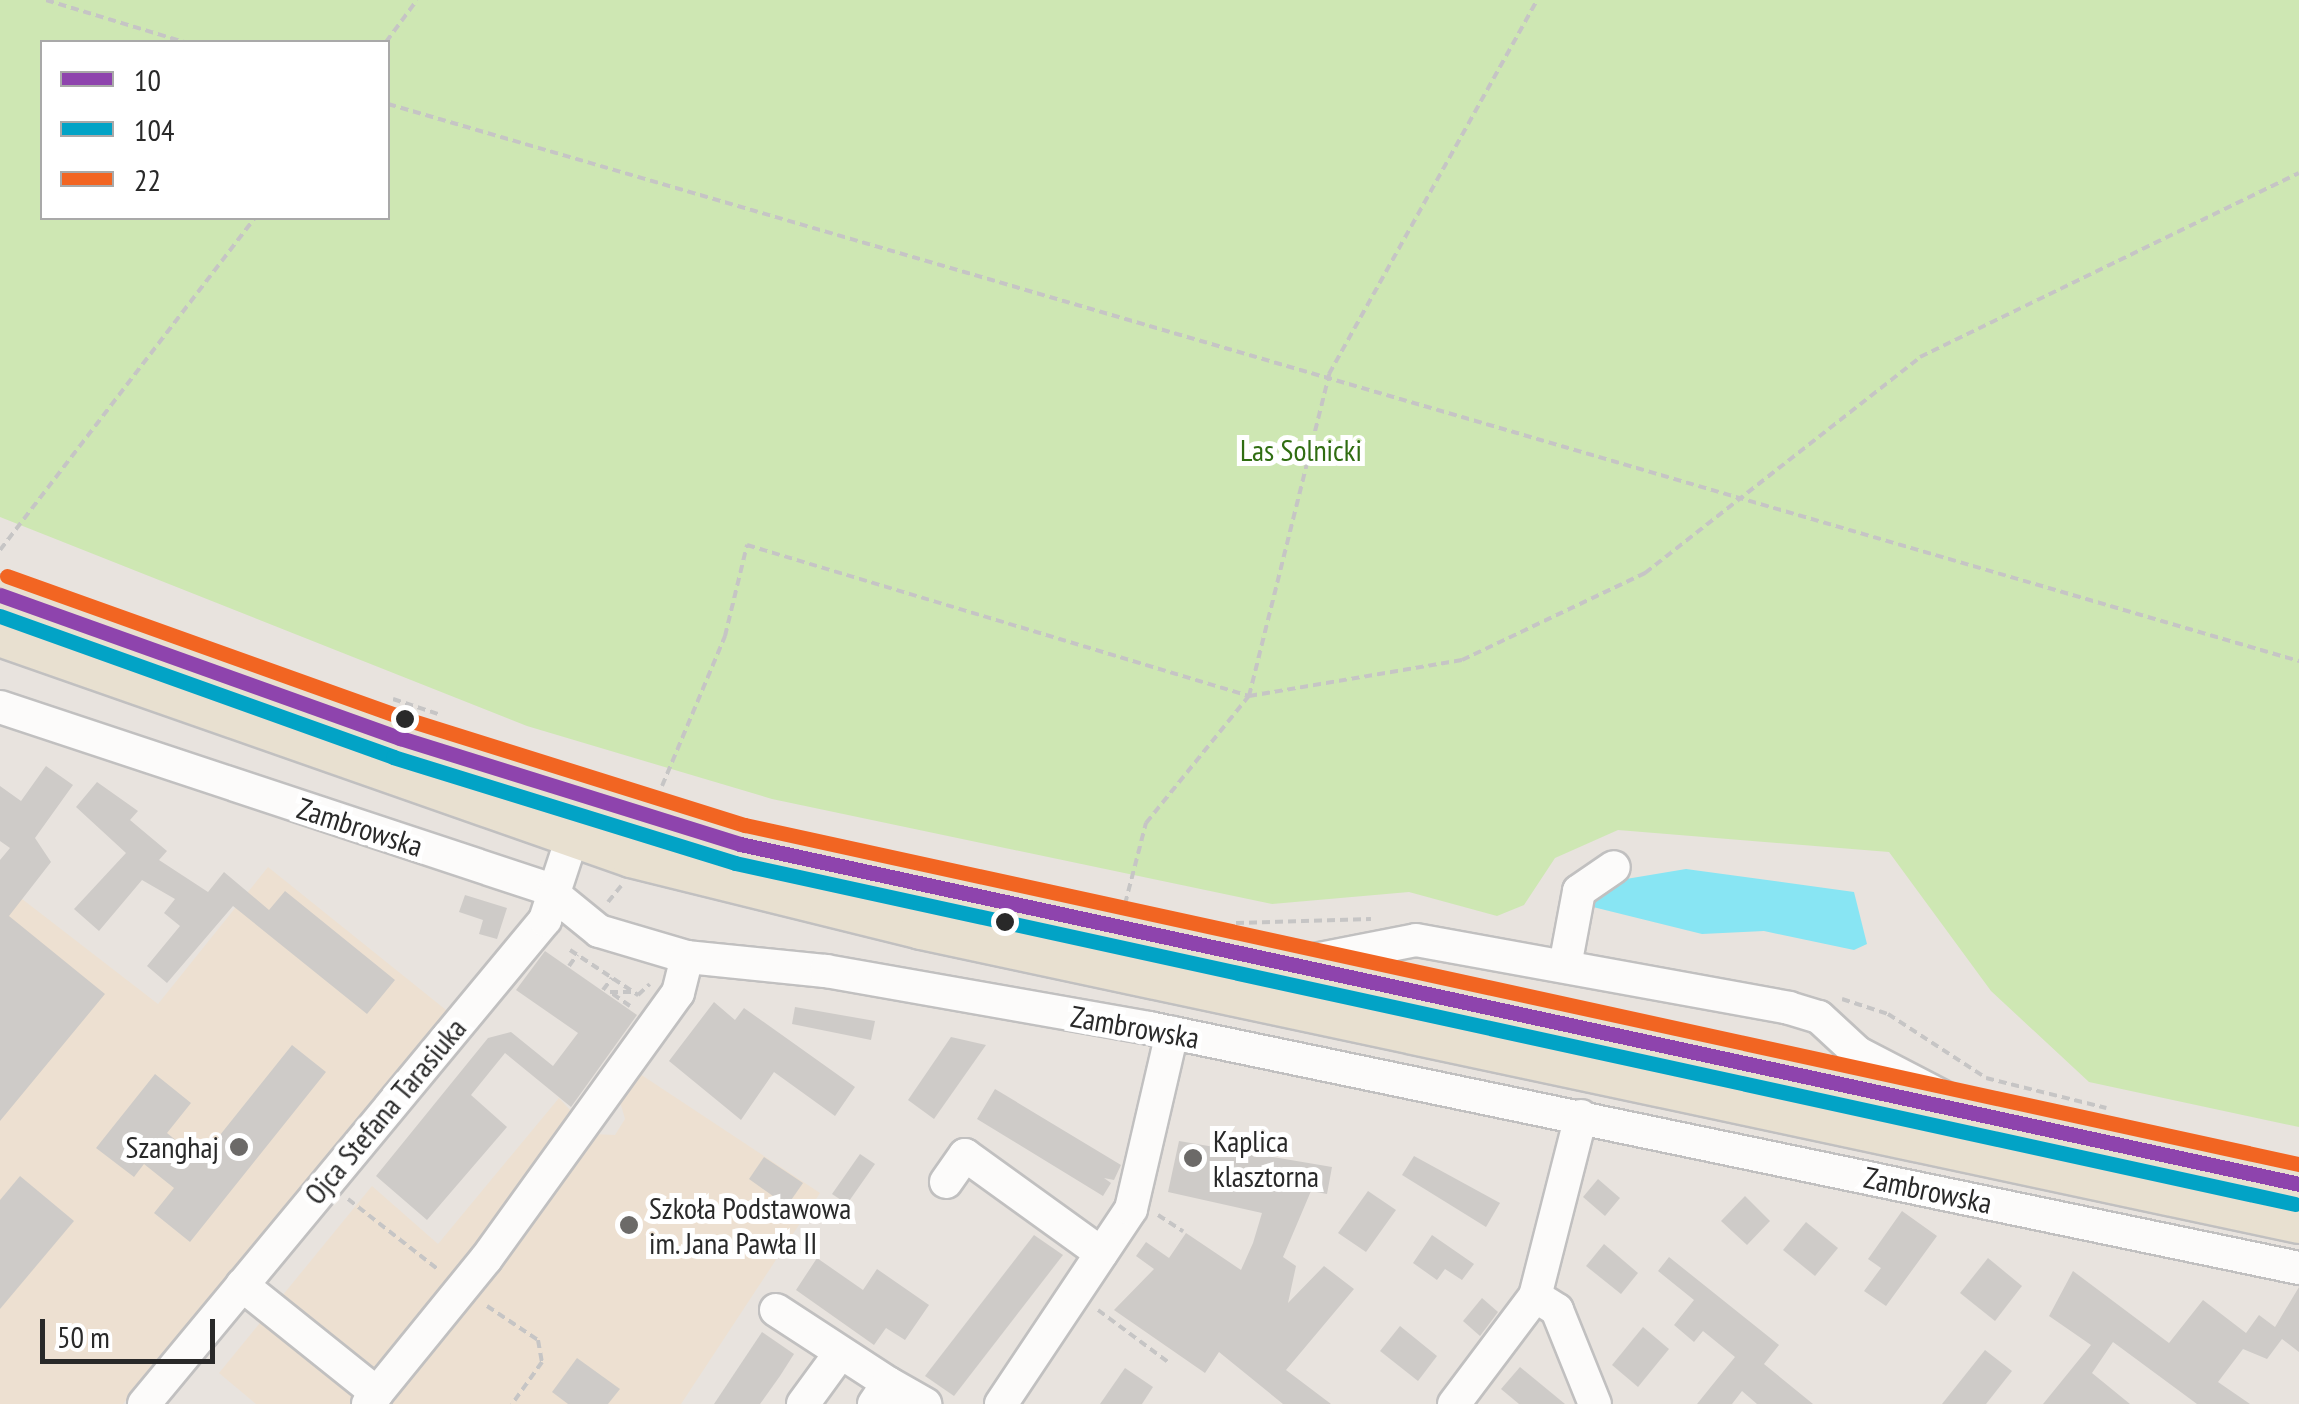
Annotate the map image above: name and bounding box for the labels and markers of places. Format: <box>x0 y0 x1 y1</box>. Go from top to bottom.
unlabelled marker <box>395 709 415 729</box>
unlabelled marker <box>995 912 1015 932</box>
place label: Kaplica klasztorna <box>1213 1123 1319 1194</box>
place label: Szanghaj <box>126 1129 219 1165</box>
marker: Szanghaj <box>228 1136 250 1158</box>
marker: Kaplica klasztorna <box>1182 1147 1204 1169</box>
place label: Szkoła Podstawowa im. Jana Pawła II <box>649 1190 851 1260</box>
marker: Szkoła Podstawowa im. Jana Pawła II <box>618 1214 640 1236</box>

